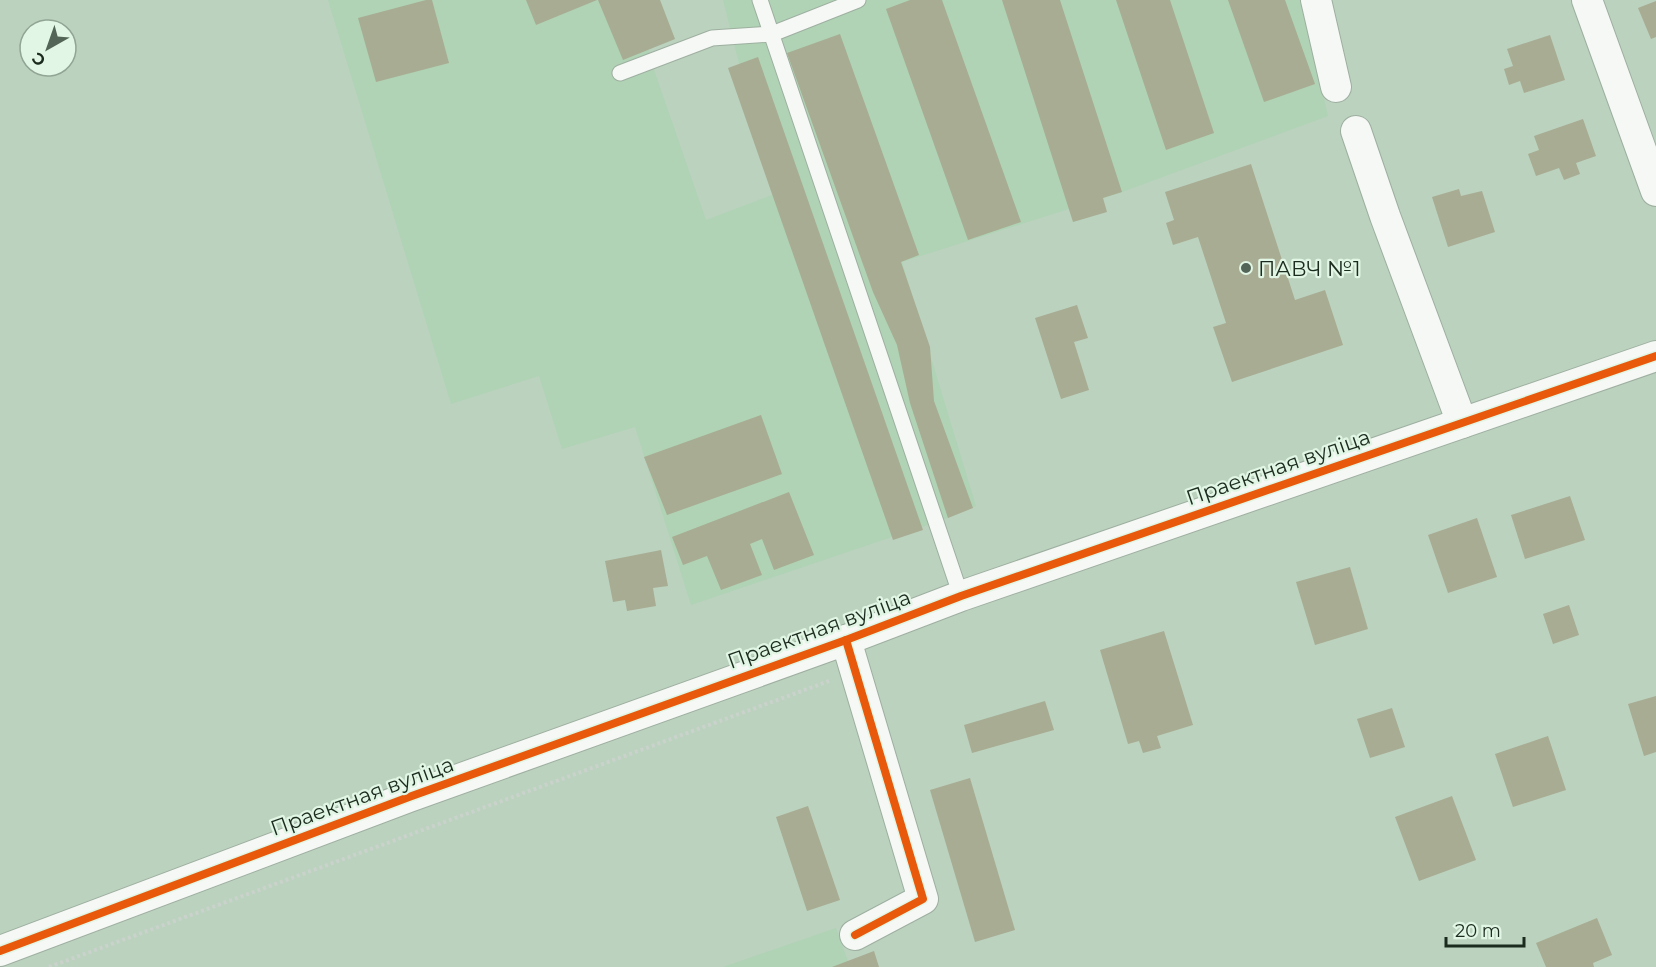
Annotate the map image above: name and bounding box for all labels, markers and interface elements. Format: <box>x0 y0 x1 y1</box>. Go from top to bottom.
north arrow <box>18 18 78 78</box>
text: С <box>28 48 49 70</box>
place label: ПАВЧ №1 <box>1258 256 1360 281</box>
marker: ПАВЧ №1 <box>1239 261 1253 275</box>
street label: Праектная вуліца <box>1183 424 1373 510</box>
street label: Праектная вуліца <box>724 584 914 674</box>
street label: Праектная вуліца <box>267 751 457 841</box>
scale bar <box>1446 910 1524 948</box>
text: 20 m <box>1455 920 1501 942</box>

